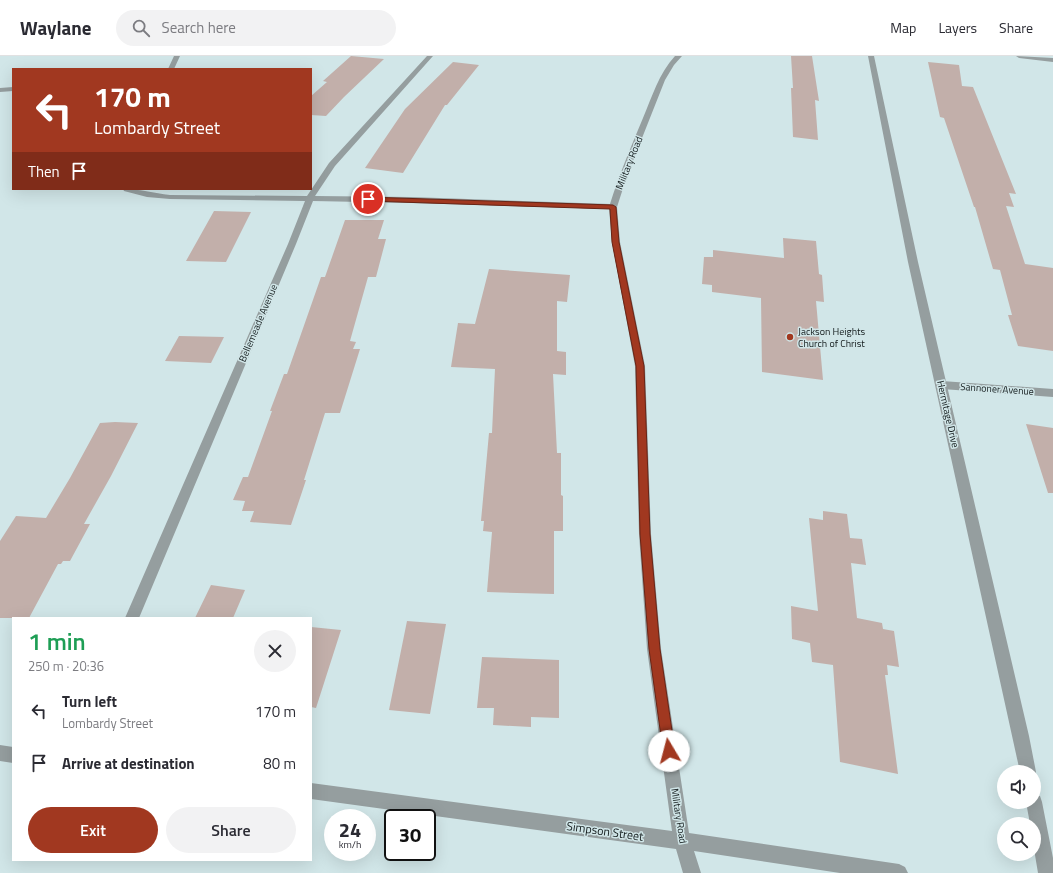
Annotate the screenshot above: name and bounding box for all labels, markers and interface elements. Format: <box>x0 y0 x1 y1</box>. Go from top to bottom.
search box <box>116 10 396 46</box>
text: Waylane <box>20 13 92 42</box>
text: Search here <box>162 16 236 39</box>
icon: search <box>130 17 152 39</box>
text: Map <box>890 17 916 38</box>
text: Layers <box>938 17 977 38</box>
text: Share <box>999 17 1033 38</box>
text: 170 m <box>94 75 171 118</box>
icon: left <box>28 84 80 136</box>
text: Lombardy Street <box>94 114 220 141</box>
street label: Military Road <box>612 134 646 192</box>
text: Then <box>28 160 60 183</box>
icon: arrive <box>68 160 90 182</box>
pin <box>351 182 385 216</box>
icon: arrive <box>357 188 379 210</box>
street label: Bellemeade Avenue <box>235 282 281 364</box>
place label: Jackson Heights Church of Christ <box>798 324 865 351</box>
marker: Jackson Heights Church of Christ <box>785 332 795 342</box>
street label: Hermitage Drive <box>933 379 963 449</box>
street label: Sannoner Avenue <box>960 379 1034 399</box>
text: 1 min <box>28 623 86 659</box>
button: close <box>254 630 296 672</box>
text: 250 m · 20:36 <box>28 656 104 676</box>
text: Turn left <box>62 690 117 713</box>
icon: left <box>28 700 50 722</box>
text: 170 m <box>255 700 296 723</box>
text: Lombardy Street <box>62 713 153 733</box>
position arrow <box>648 730 690 772</box>
icon: arrive <box>28 752 50 774</box>
text: Arrive at destination <box>62 752 195 775</box>
text: 80 m <box>263 752 296 775</box>
map controls <box>997 765 1041 861</box>
button: sound <box>997 765 1041 809</box>
street label: Military Road <box>667 787 691 845</box>
button: Exit <box>28 807 158 853</box>
button: Share <box>166 807 296 853</box>
speed limit sign: 30 <box>384 809 436 861</box>
text: 24 <box>339 814 361 845</box>
street label: Simpson Street <box>565 816 645 846</box>
button: search <box>997 817 1041 861</box>
text: km/h <box>339 837 361 852</box>

